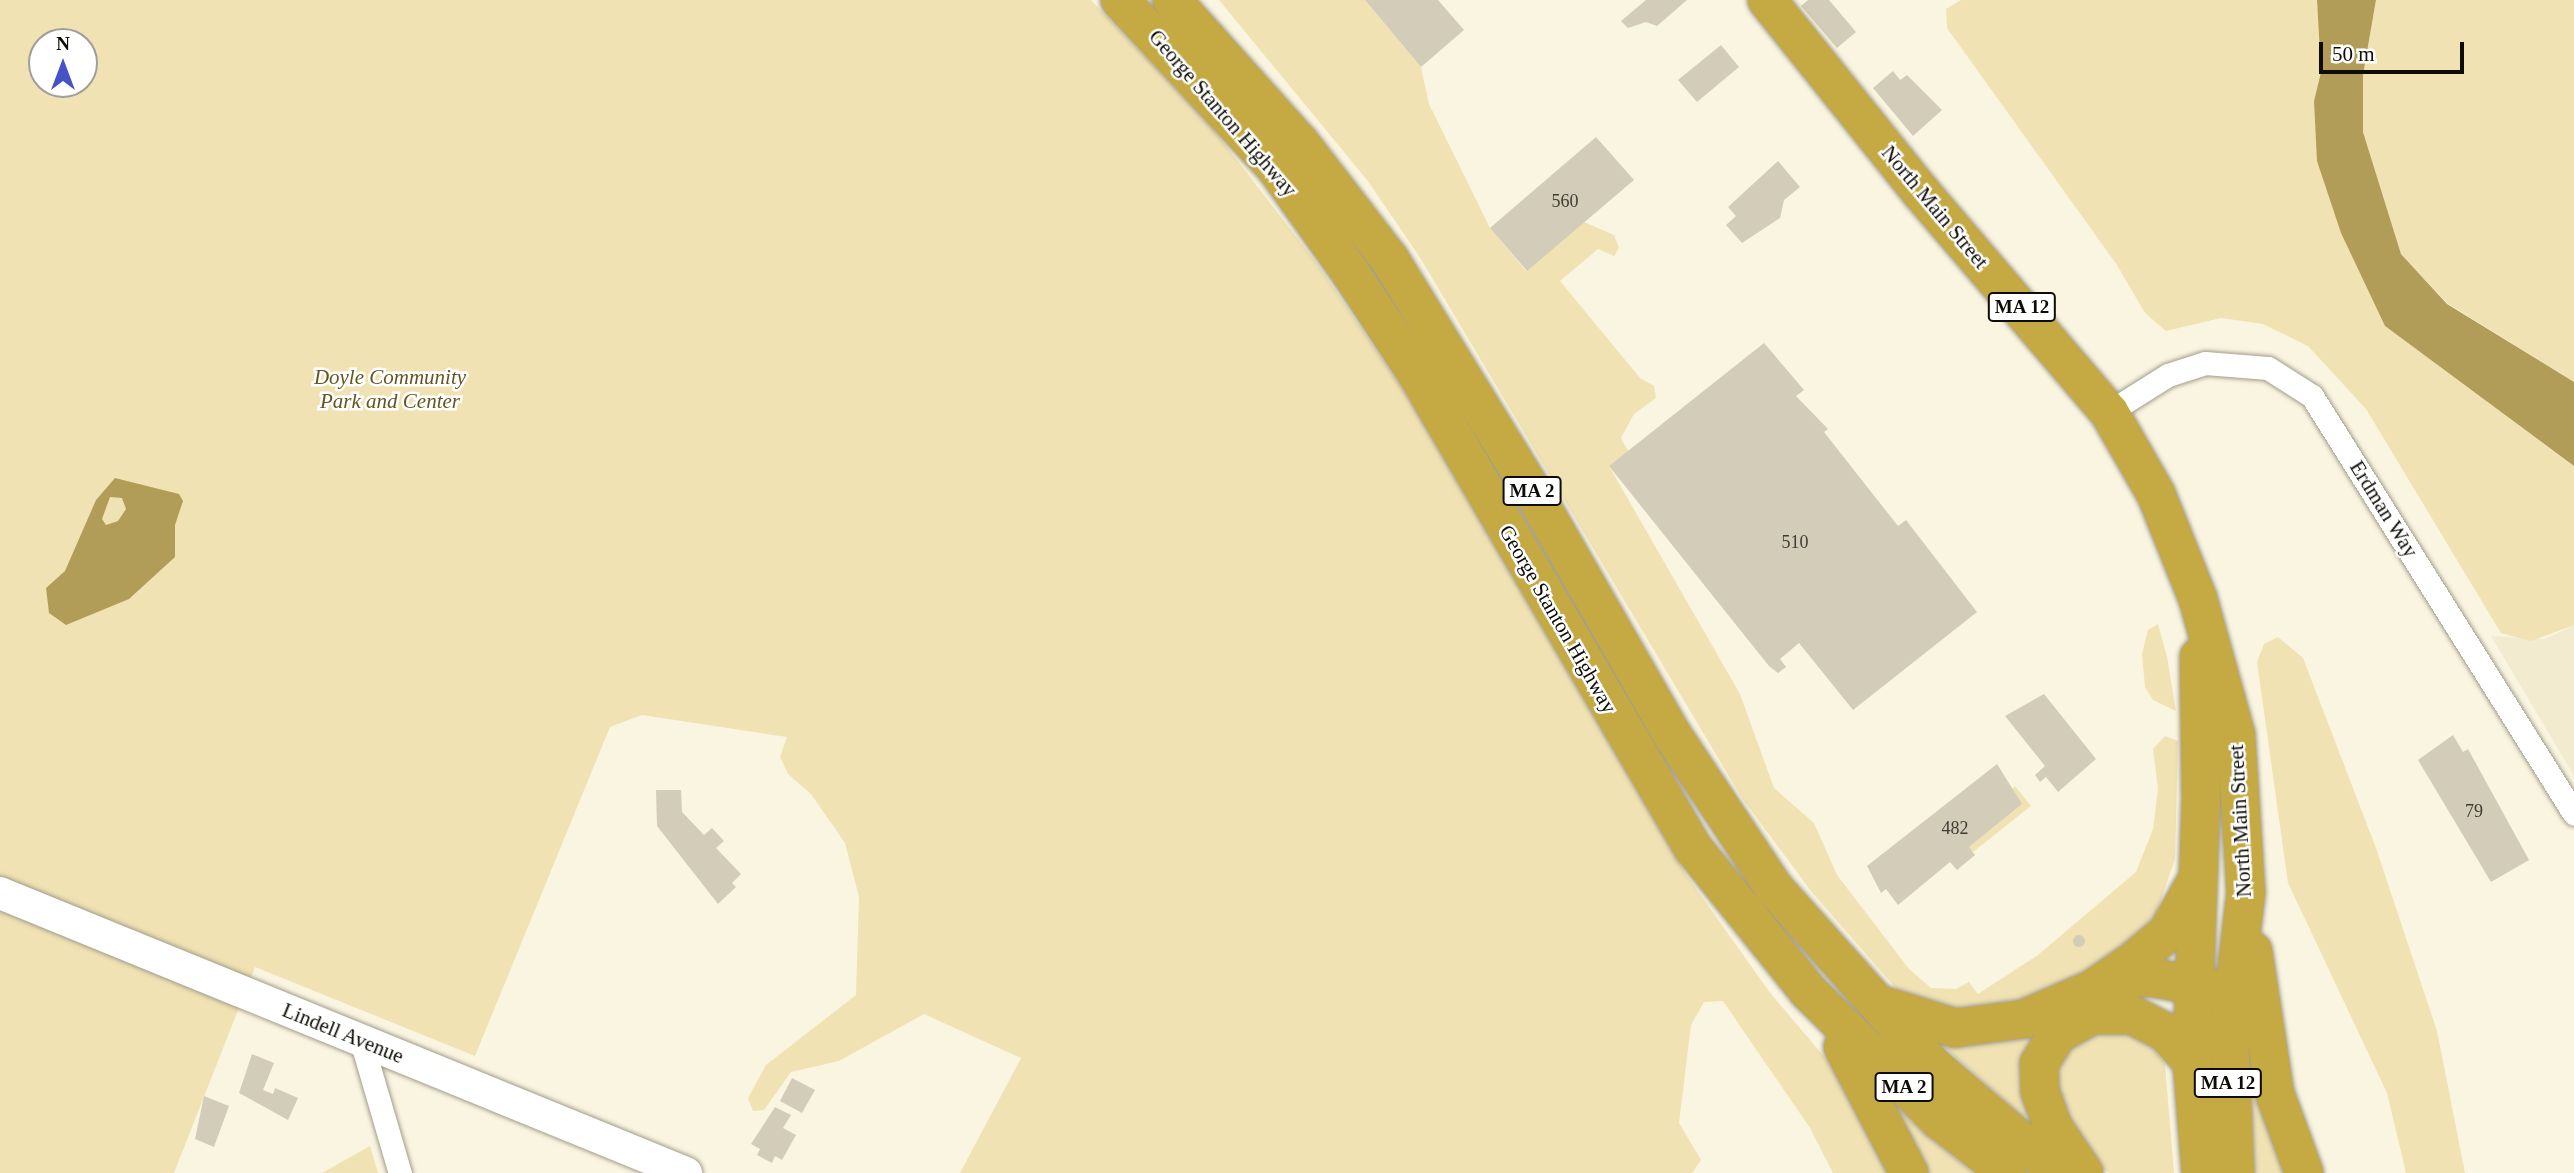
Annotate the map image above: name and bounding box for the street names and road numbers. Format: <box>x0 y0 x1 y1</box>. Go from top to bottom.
street label: George Stanton Highway <box>1144 24 1302 202</box>
street label: North Main Street <box>1876 140 1994 274</box>
road number: MA 12 <box>1987 292 2057 322</box>
street label: Erdman Way <box>2344 456 2424 562</box>
road number: MA 2 <box>1500 476 1564 506</box>
street label: George Stanton Highway <box>1494 520 1622 718</box>
street label: North Main Street <box>2223 744 2257 898</box>
street label: Lindell Avenue <box>278 997 408 1069</box>
road number: MA 12 <box>2193 1068 2263 1098</box>
road number: MA 2 <box>1872 1072 1936 1102</box>

